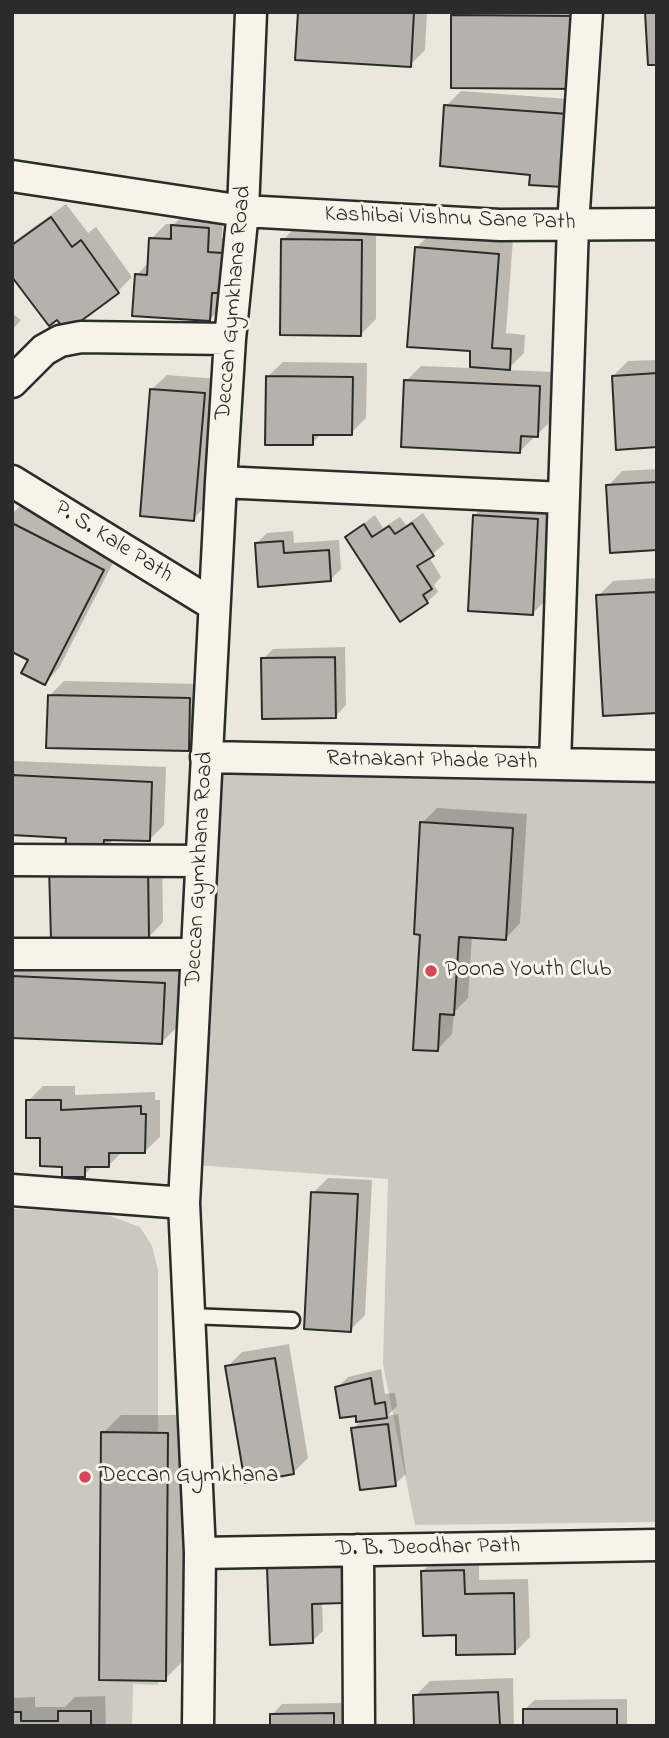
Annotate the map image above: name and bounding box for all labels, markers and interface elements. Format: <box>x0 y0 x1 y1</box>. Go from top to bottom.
street label: Deccan Gymkhana Road <box>211 185 259 421</box>
street label: Kashibai Vishnu Sane Path <box>324 202 576 238</box>
street label: P. S. Kale Path <box>49 496 177 590</box>
street label: Ratnakant Phade Path <box>326 746 538 778</box>
street label: Deccan Gymkhana Road <box>181 751 221 987</box>
place label: Poona Youth Club <box>445 957 611 985</box>
marker: Poona Youth Club <box>423 963 439 979</box>
place label: Deccan Gymkhana <box>99 1463 278 1491</box>
marker: Deccan Gymkhana <box>77 1469 93 1485</box>
street label: D. B. Deodhar Path <box>335 1534 521 1564</box>

